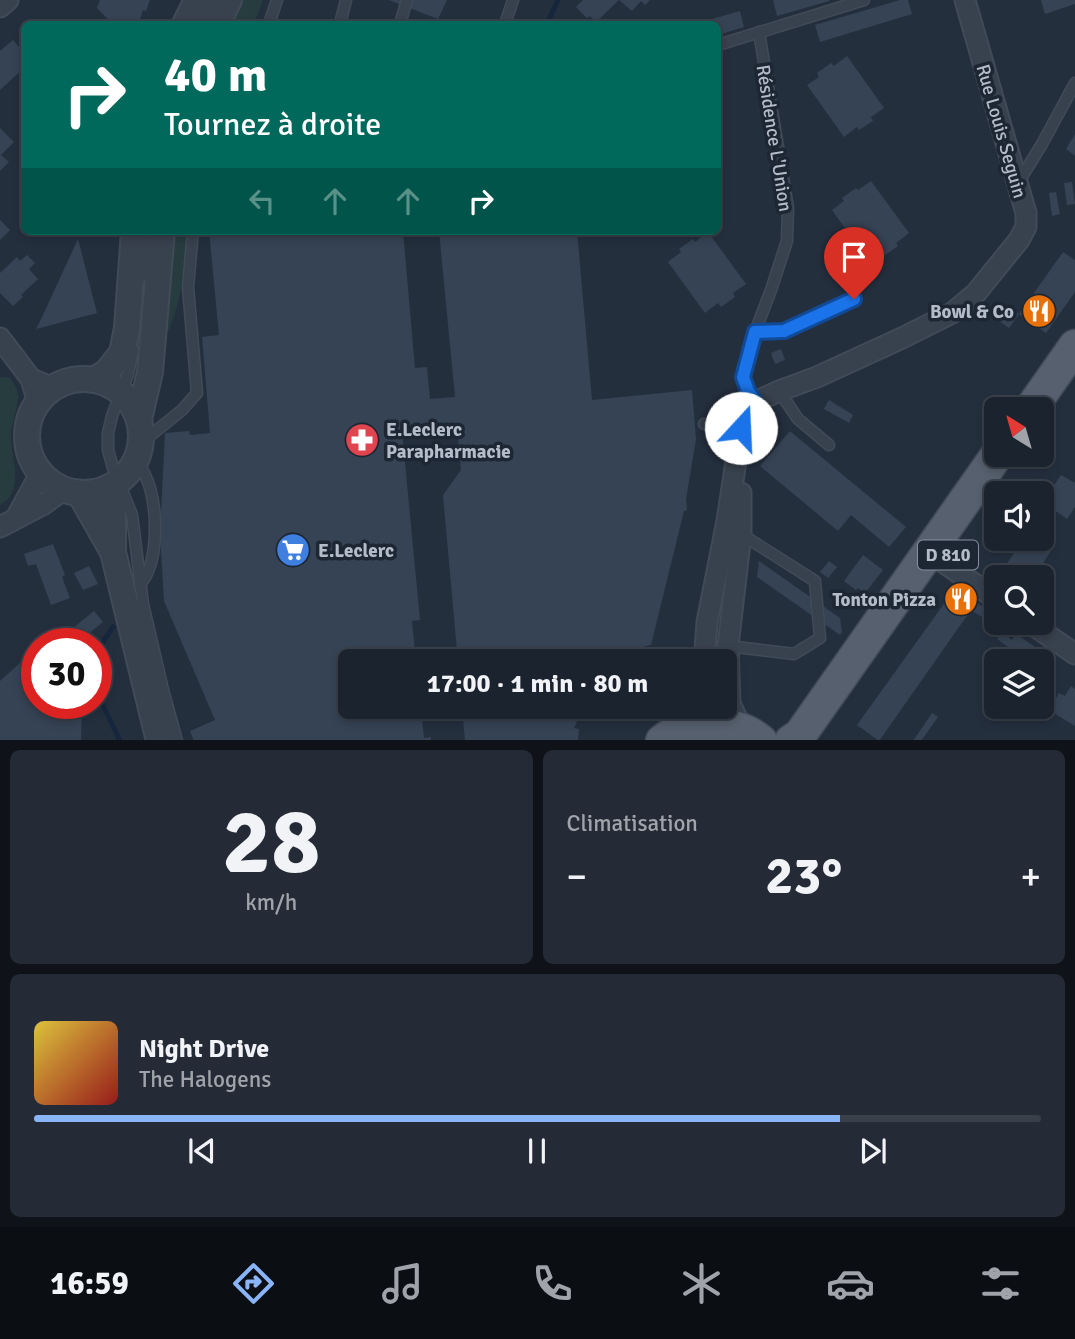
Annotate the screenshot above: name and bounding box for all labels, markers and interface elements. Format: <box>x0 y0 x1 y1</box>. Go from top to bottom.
text: 40 m <box>164 45 267 105</box>
icon: right <box>49 49 140 140</box>
street label: Rue Louis Seguin <box>970 62 1032 201</box>
street label: Résidence L'Union <box>751 63 797 213</box>
text: Tournez à droite <box>164 105 381 144</box>
icon: left <box>243 182 281 220</box>
icon: ahead <box>316 182 354 220</box>
icon: ahead <box>389 182 427 220</box>
icon: right <box>462 182 500 220</box>
pin <box>824 227 884 299</box>
icon: arrive <box>835 238 873 276</box>
restaurant icon: Bowl & Co <box>1020 292 1058 330</box>
place label: Bowl & Co <box>930 300 1014 324</box>
position arrow <box>704 391 778 465</box>
north arrow <box>984 397 1054 467</box>
map controls <box>984 397 1054 719</box>
place label: E.Leclerc Parapharmacie <box>386 418 511 464</box>
pharmacy icon: E.Leclerc Parapharmacie <box>343 421 381 459</box>
button: sound <box>984 481 1054 551</box>
supermarket icon: E.Leclerc <box>274 531 312 569</box>
place label: E.Leclerc <box>318 539 394 563</box>
road number: D 810 <box>918 540 978 570</box>
button: search <box>984 565 1054 635</box>
restaurant icon: Tonton Pizza <box>942 580 980 618</box>
place label: Tonton Pizza <box>833 588 936 612</box>
speed limit sign: 30 <box>21 628 112 719</box>
button: layers <box>984 649 1054 719</box>
text: 17:00 · 1 min · 80 m <box>427 668 648 700</box>
text: 28 <box>222 786 320 899</box>
text: Climatisation <box>567 809 698 838</box>
text: 23° <box>765 844 842 908</box>
text: − <box>567 853 587 900</box>
text: + <box>1020 853 1041 900</box>
text: km/h <box>245 888 297 917</box>
text: Night Drive <box>139 1033 269 1065</box>
text: The Halogens <box>139 1065 271 1094</box>
icon: previous <box>183 1132 221 1170</box>
icon: pause <box>518 1132 556 1170</box>
icon: next <box>854 1132 892 1170</box>
icon: directions <box>229 1259 278 1308</box>
icon: music <box>378 1259 427 1308</box>
icon: phone <box>528 1259 577 1308</box>
icon: climate <box>677 1259 726 1308</box>
icon: car <box>826 1259 875 1308</box>
icon: filters <box>976 1259 1025 1308</box>
text: 16:59 <box>50 1264 129 1303</box>

